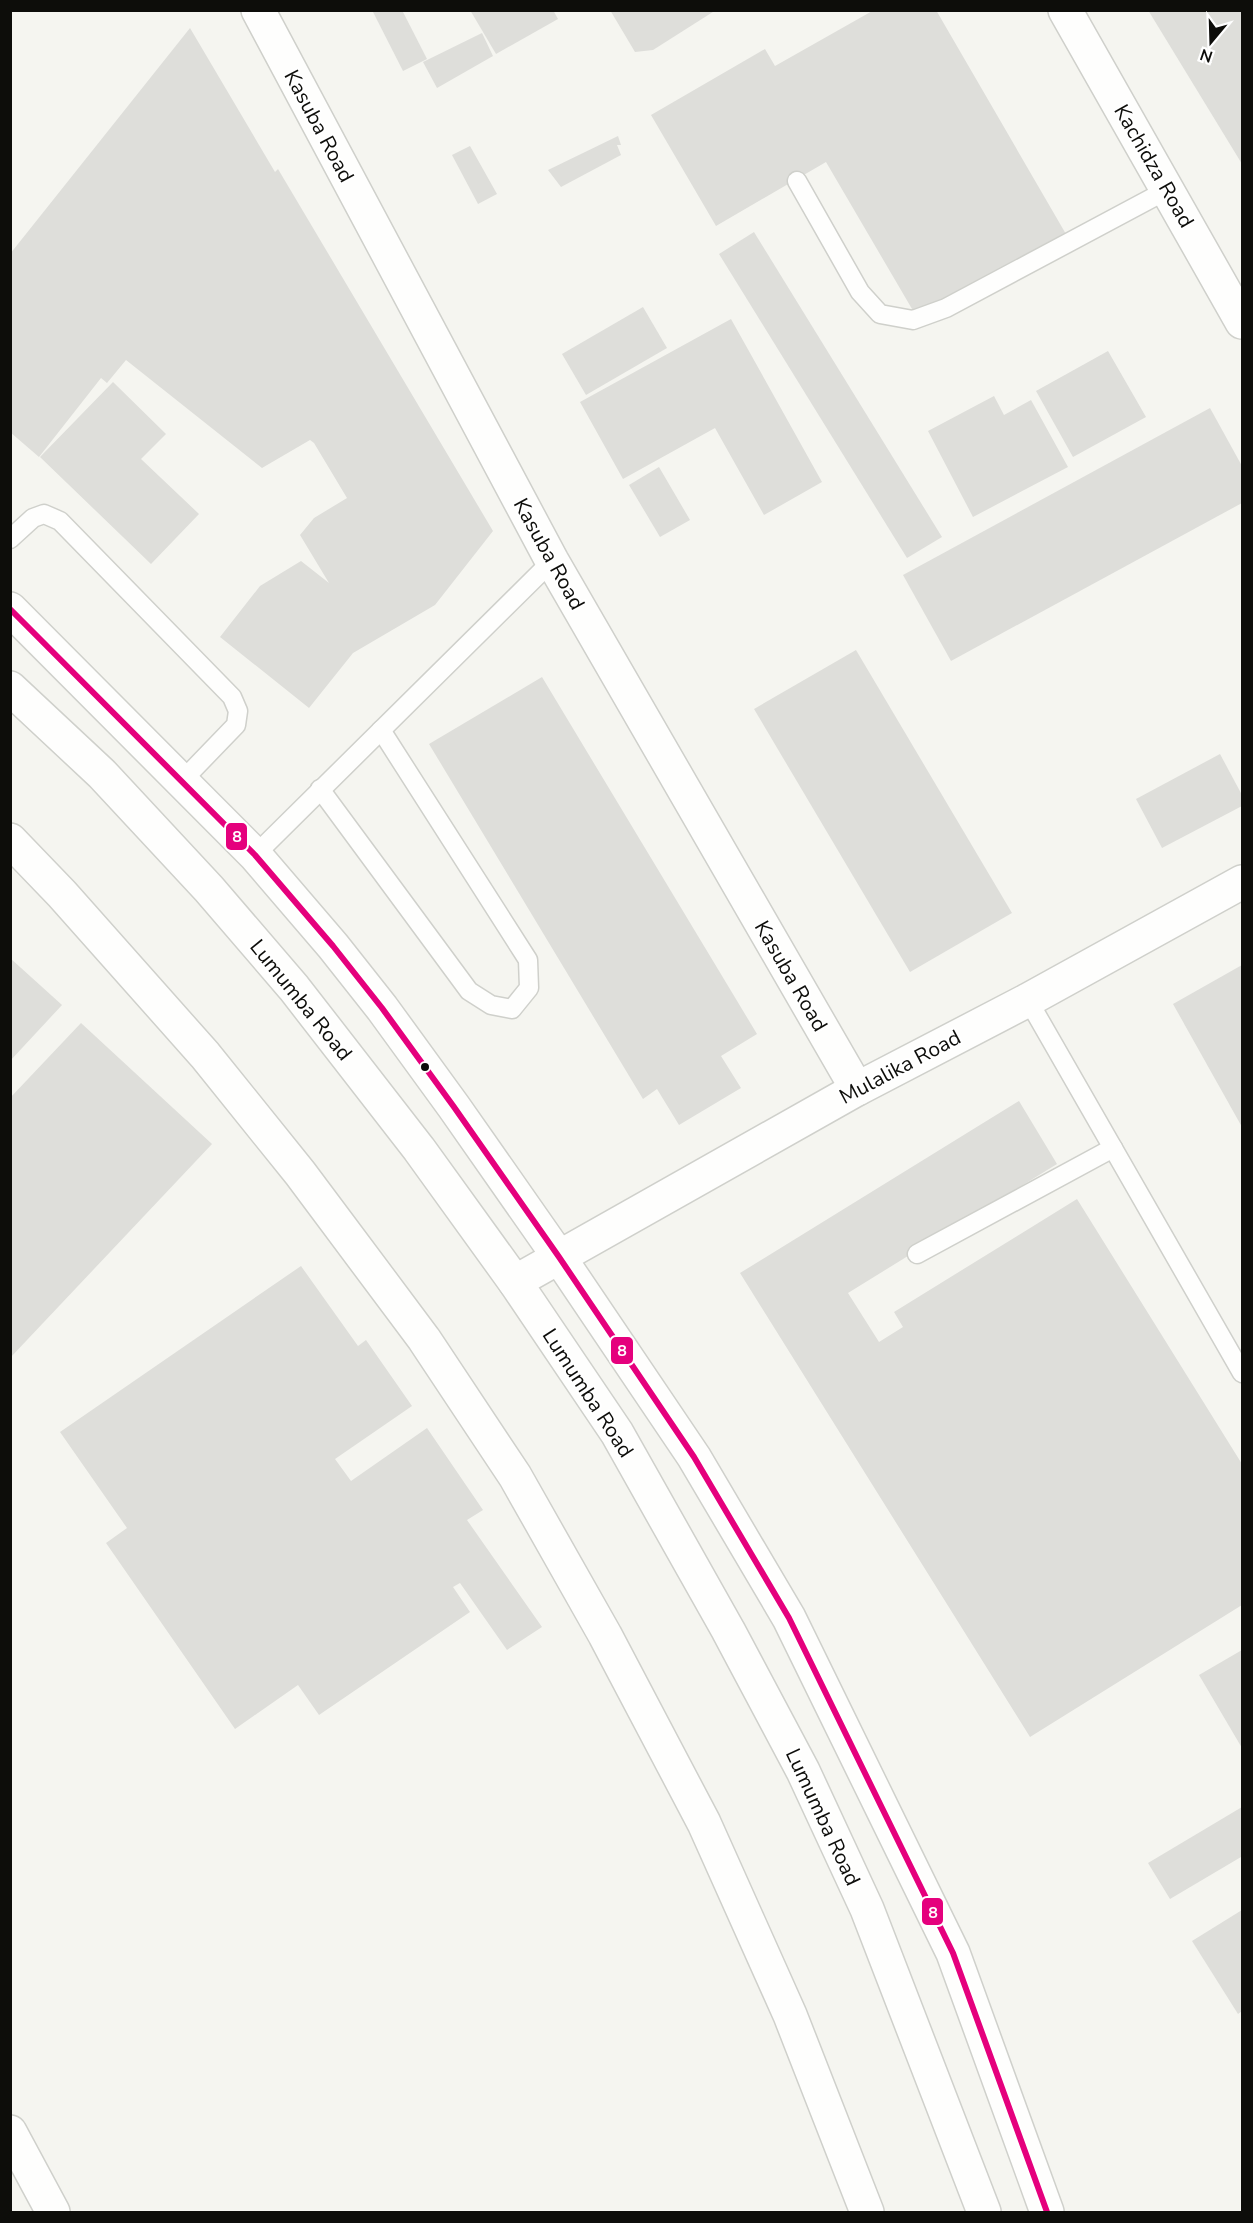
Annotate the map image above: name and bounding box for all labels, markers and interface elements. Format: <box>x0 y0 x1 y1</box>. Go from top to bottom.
north arrow <box>1181 12 1241 72</box>
text: N <box>1197 43 1216 68</box>
street label: Kasuba Road <box>278 65 360 187</box>
street label: Kachidza Road <box>1107 99 1201 233</box>
street label: Kasuba Road <box>507 493 591 615</box>
line badge: 8 <box>225 822 248 851</box>
text: 8 <box>232 826 242 848</box>
street label: Kasuba Road <box>748 915 834 1037</box>
street label: Lumumba Road <box>243 934 359 1066</box>
street label: Mulalika Road <box>834 1023 966 1111</box>
unlabelled marker <box>419 1061 431 1073</box>
street label: Lumumba Road <box>536 1323 640 1463</box>
line badge: 8 <box>610 1336 634 1365</box>
text: 8 <box>617 1340 627 1362</box>
street label: Lumumba Road <box>779 1744 867 1890</box>
line badge: 8 <box>921 1897 944 1926</box>
text: 8 <box>928 1902 938 1924</box>

